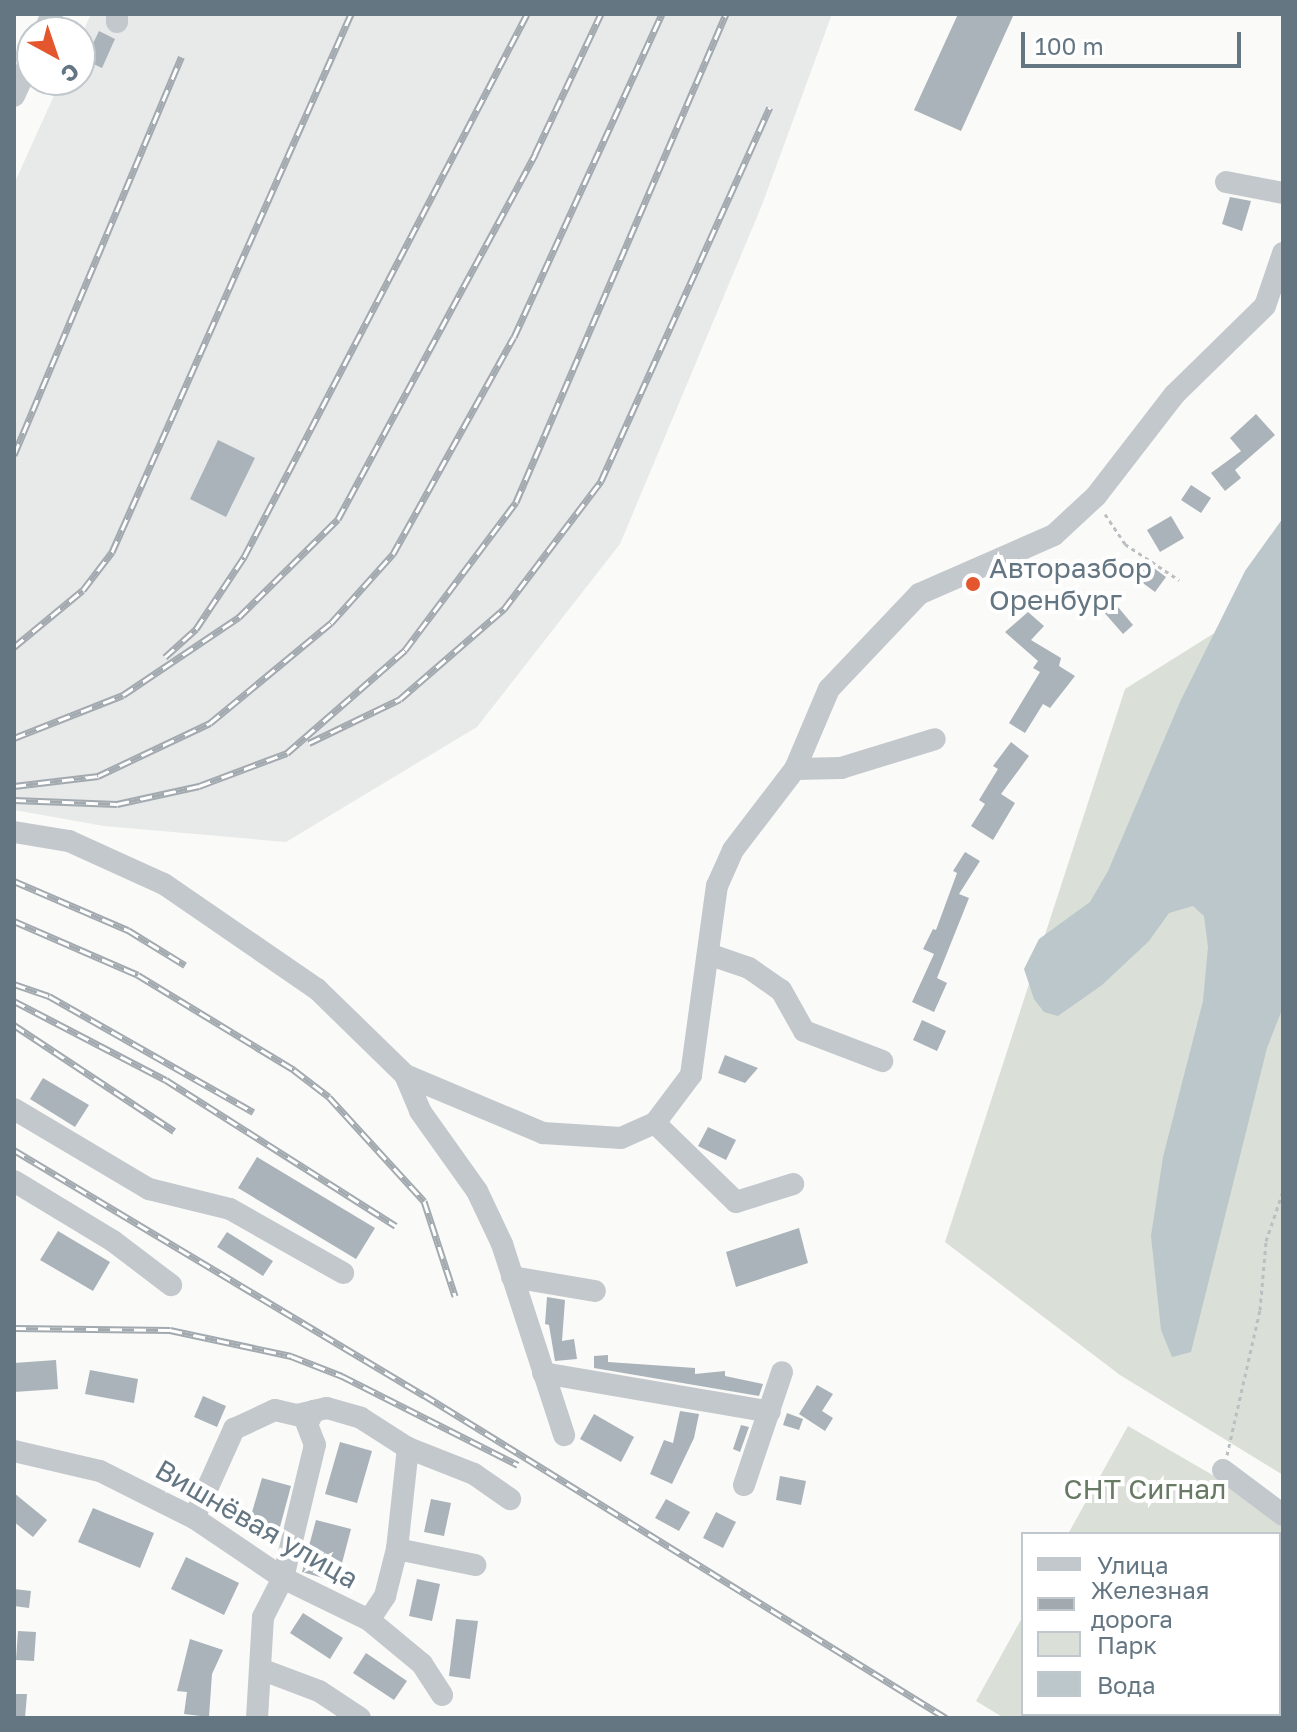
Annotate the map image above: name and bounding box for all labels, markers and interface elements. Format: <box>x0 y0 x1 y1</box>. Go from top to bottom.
north arrow <box>16 16 96 96</box>
scale bar <box>1025 16 1245 66</box>
text: 100 m <box>1035 31 1104 60</box>
text: С <box>56 58 85 89</box>
place label: Авторазбор Оренбург <box>989 551 1152 617</box>
marker: Авторазбор Оренбург <box>964 575 982 593</box>
street label: Вишнёвая улица <box>150 1452 364 1596</box>
park label: СНТ Сигнал <box>1064 1472 1226 1506</box>
legend <box>1021 1532 1281 1716</box>
text: Улица <box>1097 1550 1169 1579</box>
text: Железная дорога <box>1091 1575 1209 1633</box>
text: Парк <box>1097 1630 1157 1659</box>
text: Вода <box>1097 1670 1156 1699</box>

